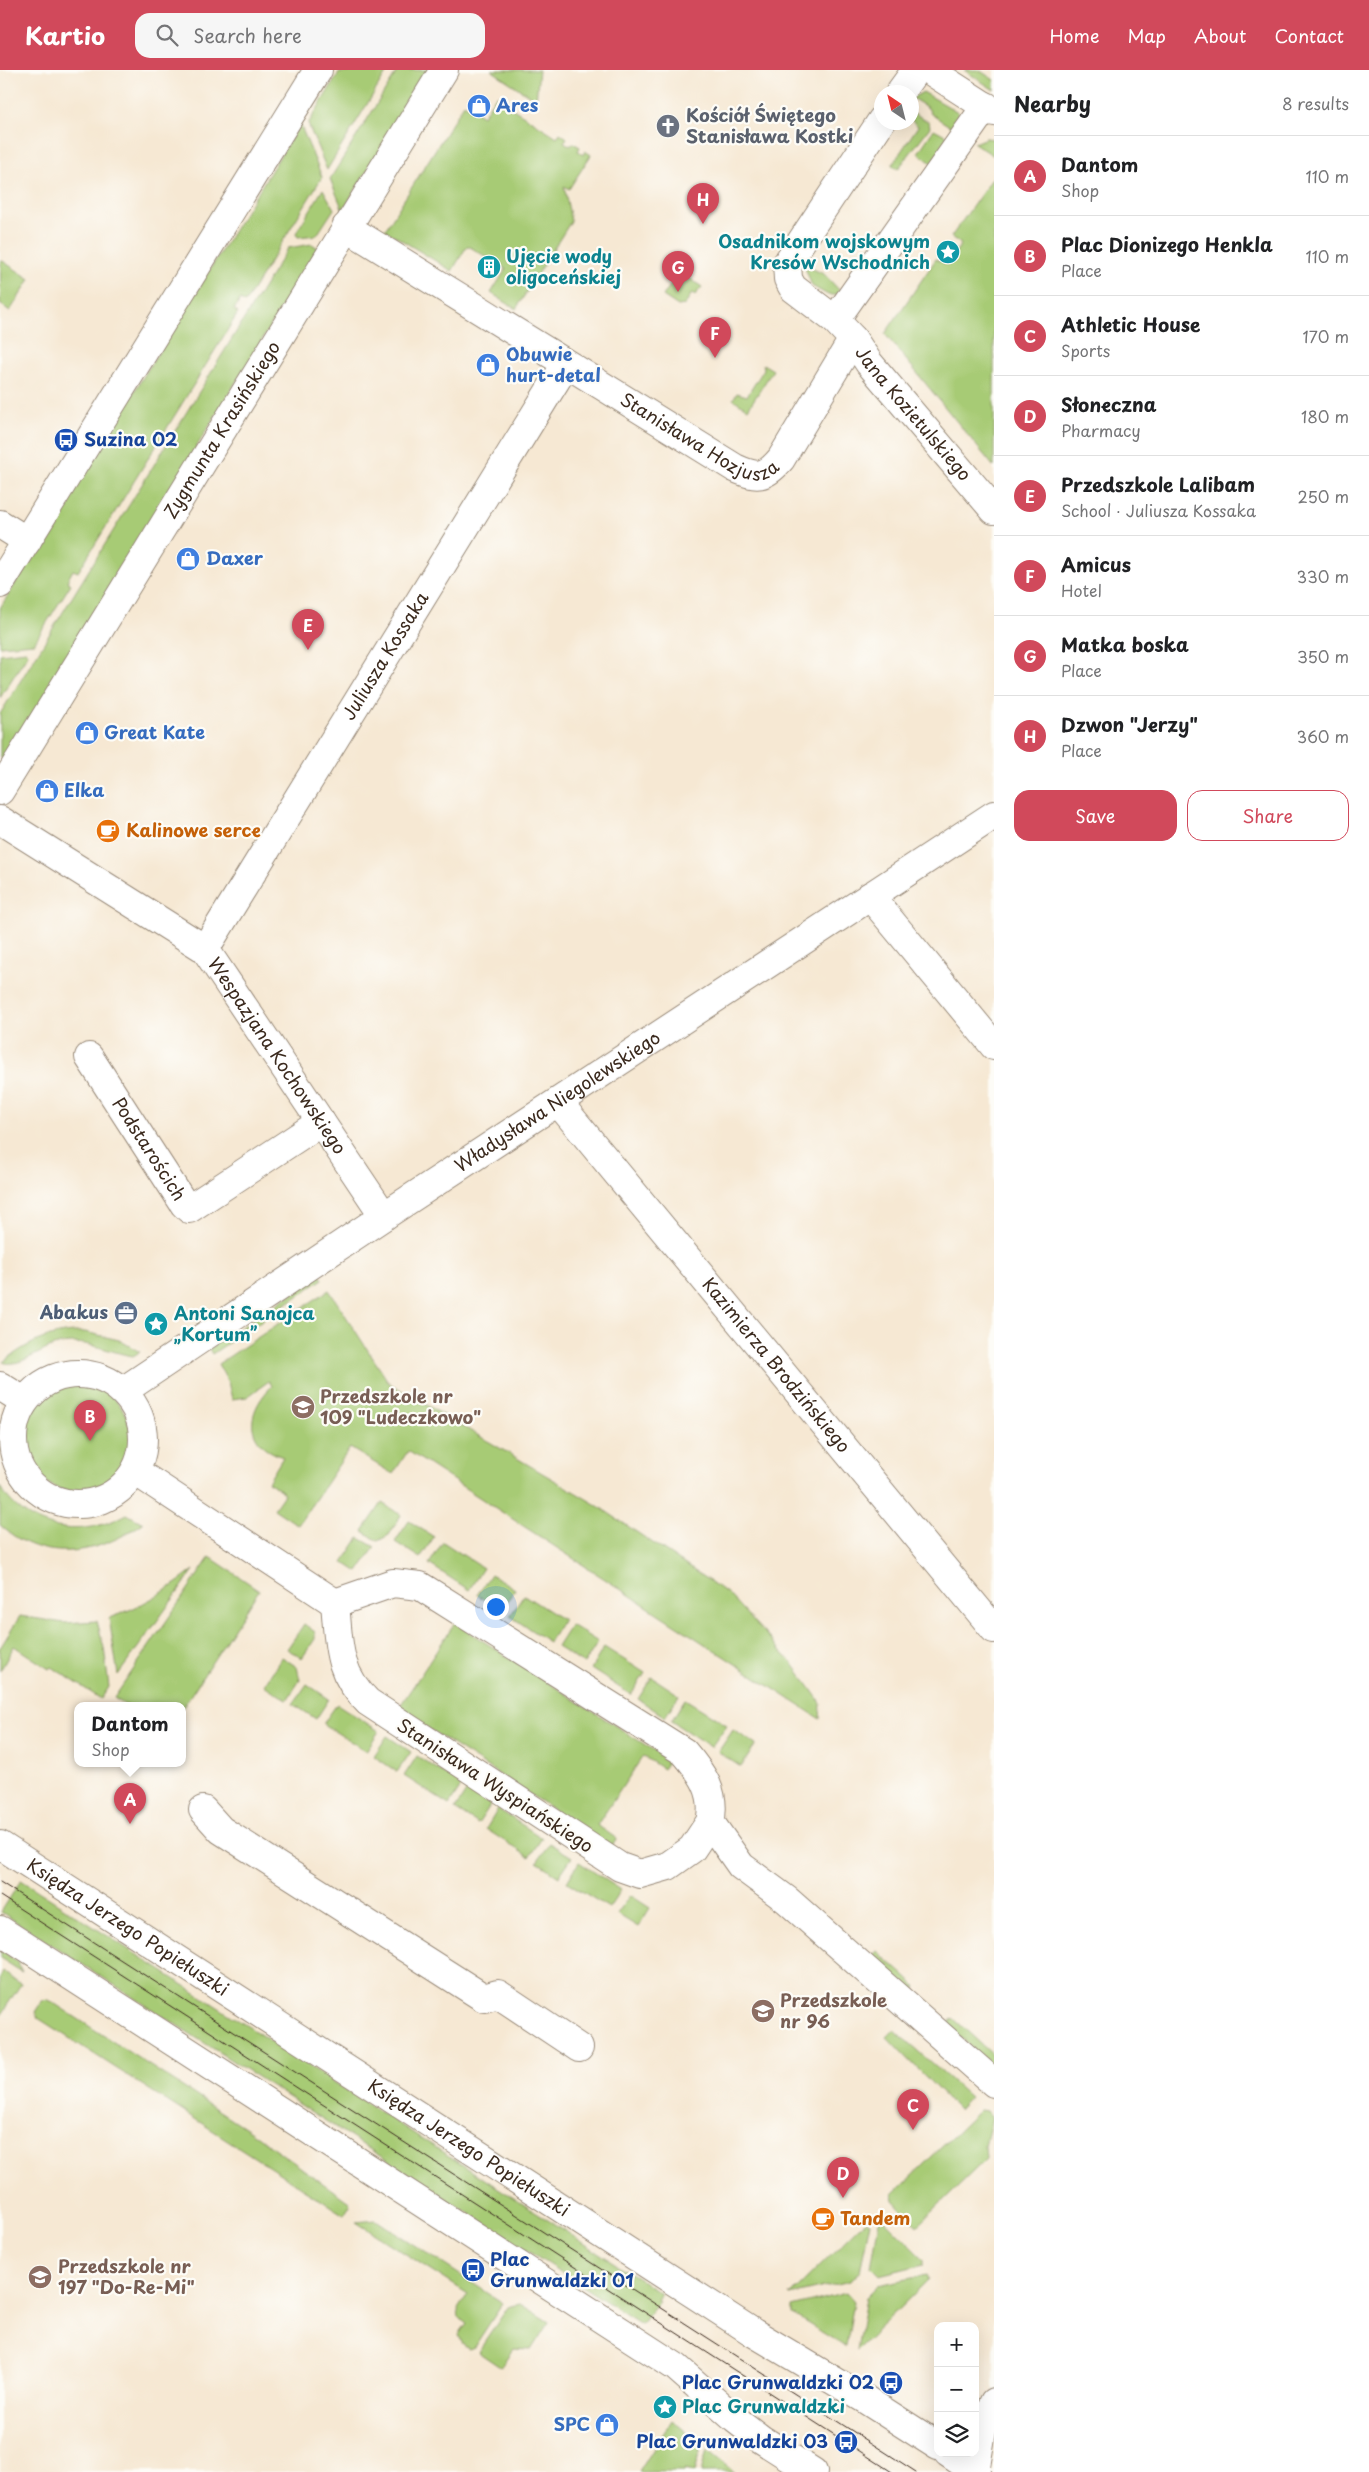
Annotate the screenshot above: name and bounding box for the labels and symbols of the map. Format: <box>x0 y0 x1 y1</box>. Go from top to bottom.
north arrow <box>874 85 919 130</box>
place label: Ares <box>496 91 539 118</box>
shop icon: Ares <box>466 93 492 119</box>
place label: Kościół Świętego Stanisława Kostki <box>686 101 853 149</box>
church icon: Kościół Świętego Stanisława Kostki <box>655 113 681 139</box>
pin: H <box>687 183 719 224</box>
place label: Osadnikom wojskowym Kresów Wschodnich <box>718 227 930 275</box>
place icon: Osadnikom wojskowym Kresów Wschodnich <box>935 239 961 265</box>
place label: Ujęcie wody oligoceńskiej <box>506 242 621 290</box>
pin: G <box>662 251 694 292</box>
building icon: Ujęcie wody oligoceńskiej <box>476 254 502 280</box>
pin: F <box>699 317 731 358</box>
street label: Zygmunta Krasińskiego <box>156 335 286 523</box>
place label: Obuwie hurt-detal <box>506 340 601 388</box>
street label: Jana Kozietulskiego <box>850 340 979 486</box>
shop icon: Obuwie hurt-detal <box>475 352 501 378</box>
street label: Stanisława Hozjusza <box>616 385 785 487</box>
place label: Suzina 02 <box>84 425 178 452</box>
bus stop icon: Suzina 02 <box>53 427 79 453</box>
place label: Daxer <box>206 544 264 571</box>
shop icon: Daxer <box>175 546 201 572</box>
street label: Juliusza Kossaka <box>334 585 435 725</box>
pin: E <box>292 609 324 650</box>
place label: Great Kate <box>104 718 205 745</box>
shop icon: Great Kate <box>74 720 100 746</box>
place label: Elka <box>64 776 104 803</box>
shop icon: Elka <box>34 778 60 804</box>
place label: Kalinowe serce <box>126 816 261 843</box>
cafe icon: Kalinowe serce <box>95 818 121 844</box>
street label: Wespazjana Kochowskiego <box>202 951 354 1159</box>
street label: Władysława Niegolewskiego <box>449 1023 665 1178</box>
street label: Podstarościch <box>106 1092 193 1206</box>
street label: Kazimierza Brodzińskiego <box>697 1271 858 1458</box>
place label: Abakus <box>39 1298 108 1325</box>
place label: Antoni Sanojca „Kortum” <box>174 1299 315 1347</box>
office icon: Abakus <box>113 1300 139 1326</box>
place icon: Antoni Sanojca „Kortum” <box>143 1311 169 1337</box>
place label: Przedszkole nr 109 "Ludeczkowo" <box>320 1382 481 1430</box>
school or university icon: Przedszkole nr 109 "Ludeczkowo" <box>290 1394 316 1420</box>
pin: B <box>74 1400 106 1441</box>
your location <box>483 1594 509 1620</box>
street label: Stanisława Wyspiańskiego <box>392 1711 599 1858</box>
pin: A <box>114 1783 146 1824</box>
street label: Księdza Jerzego Popiełuszki <box>22 1851 235 2002</box>
place label: Przedszkole nr 96 <box>780 1986 887 2034</box>
school or university icon: Przedszkole nr 96 <box>750 1998 776 2024</box>
street label: Księdza Jerzego Popiełuszki <box>363 2072 576 2222</box>
pin: C <box>897 2089 929 2130</box>
pin: D <box>827 2157 859 2198</box>
place label: Tandem <box>840 2204 910 2231</box>
cafe icon: Tandem <box>810 2206 836 2232</box>
place label: Plac Grunwaldzki 01 <box>490 2245 634 2293</box>
place label: Przedszkole nr 197 "Do-Re-Mi" <box>58 2252 195 2300</box>
bus stop icon: Plac Grunwaldzki 01 <box>460 2257 486 2283</box>
school or university icon: Przedszkole nr 197 "Do-Re-Mi" <box>27 2264 53 2290</box>
place label: Plac Grunwaldzki 02 <box>682 2368 874 2395</box>
bus stop icon: Plac Grunwaldzki 02 <box>878 2370 904 2396</box>
place label: Plac Grunwaldzki <box>682 2392 845 2419</box>
place icon: Plac Grunwaldzki <box>652 2394 678 2420</box>
place label: SPC <box>554 2410 590 2437</box>
shop icon: SPC <box>594 2412 620 2438</box>
place label: Plac Grunwaldzki 03 <box>636 2427 828 2454</box>
bus stop icon: Plac Grunwaldzki 03 <box>833 2429 859 2455</box>

